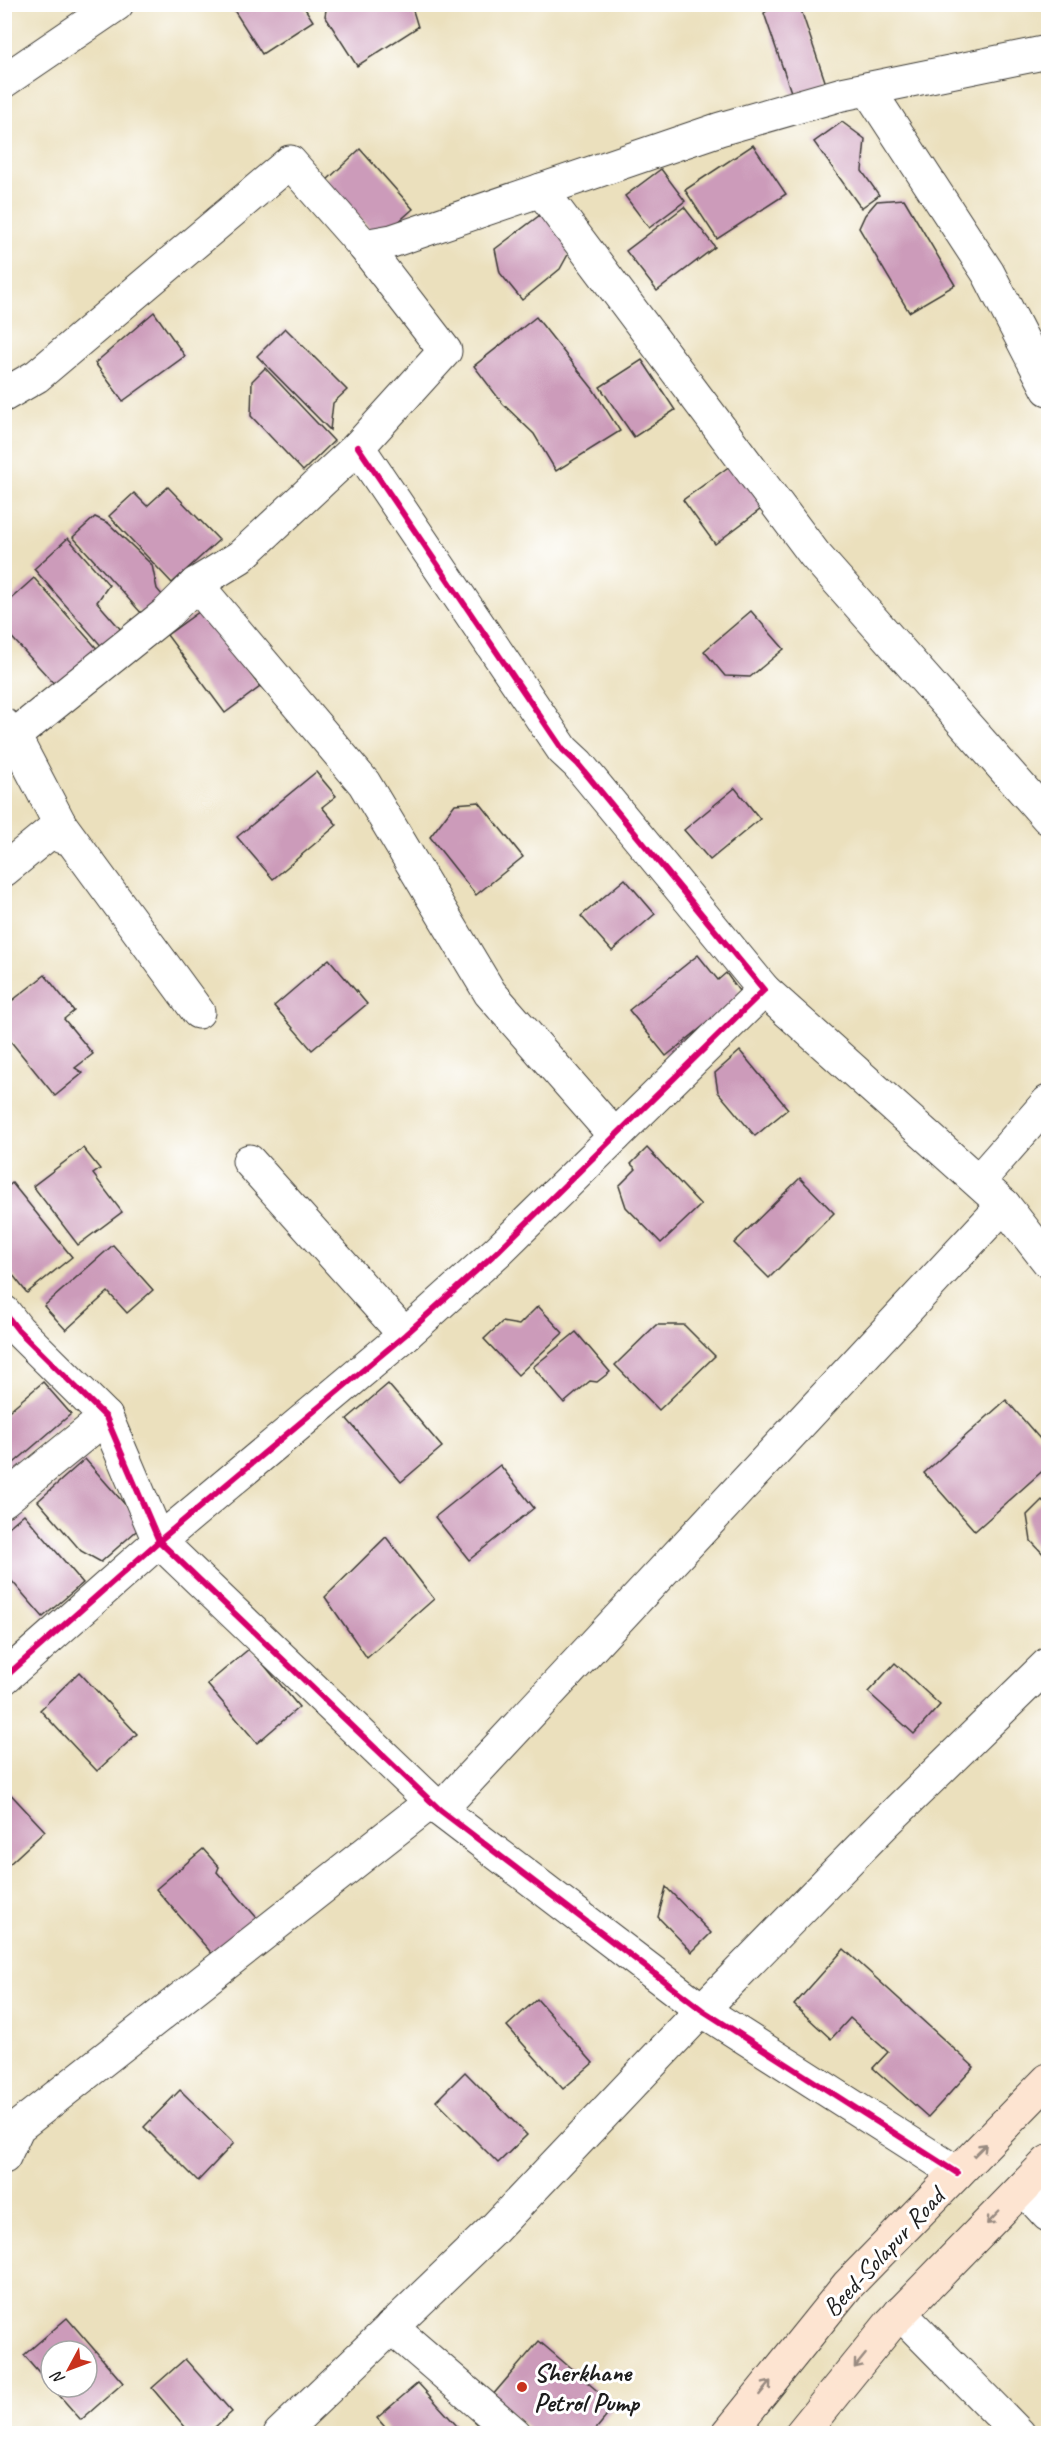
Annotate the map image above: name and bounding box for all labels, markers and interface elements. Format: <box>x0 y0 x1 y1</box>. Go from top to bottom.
one-way arrow <box>973 2143 987 2158</box>
street label: Beed-Solapur Road <box>815 2178 954 2324</box>
one-way arrow <box>985 2211 1000 2226</box>
north arrow <box>39 2339 99 2399</box>
one-way arrow <box>853 2353 866 2369</box>
place label: Sherkhane Petrol Pump <box>534 2356 641 2419</box>
text: N <box>46 2366 69 2388</box>
marker: Sherkhane Petrol Pump <box>515 2380 529 2394</box>
one-way arrow <box>758 2381 772 2396</box>

